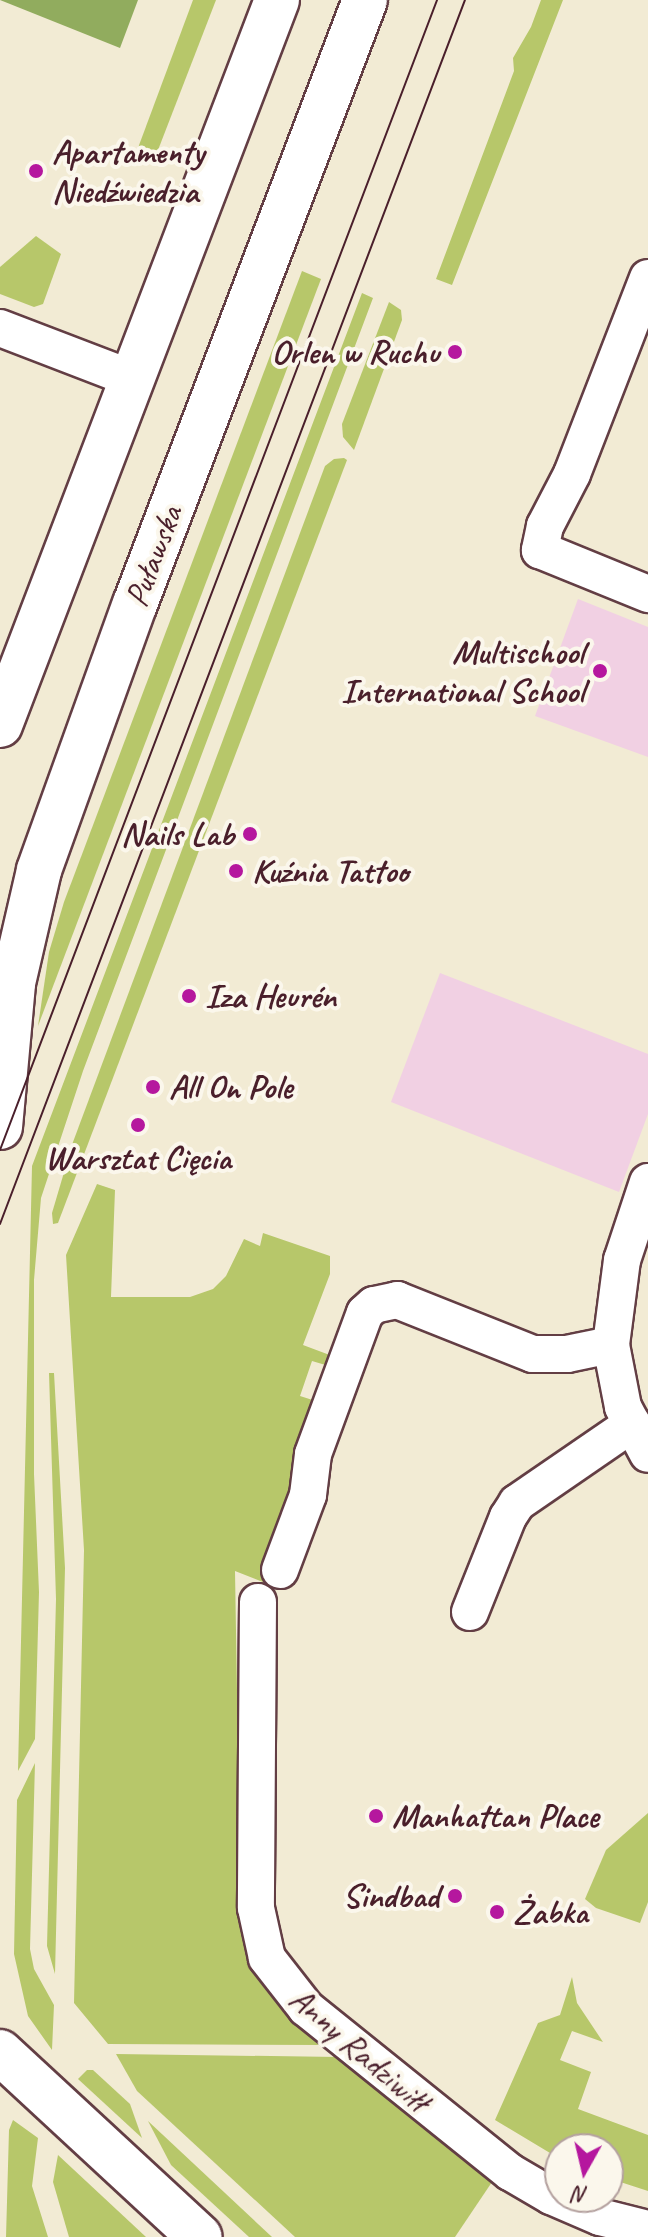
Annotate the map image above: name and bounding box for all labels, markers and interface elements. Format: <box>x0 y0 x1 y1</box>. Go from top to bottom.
place label: Apartamenty Niedźwiedzia <box>52 131 204 210</box>
marker: Apartamenty Niedźwiedzia <box>27 162 45 180</box>
place label: Orlen w Ruchu <box>272 332 439 372</box>
marker: Orlen w Ruchu <box>446 343 464 361</box>
street label: Puławska <box>115 500 191 612</box>
place label: Multischool International School <box>341 631 584 710</box>
marker: Multischool International School <box>591 662 609 680</box>
place label: Nails Lab <box>120 814 234 854</box>
marker: Nails Lab <box>241 825 259 843</box>
place label: Kuźnia Tattoo <box>252 851 410 891</box>
marker: Kuźnia Tattoo <box>227 862 245 880</box>
place label: Iza Heurén <box>205 976 336 1016</box>
marker: Iza Heurén <box>180 987 198 1005</box>
place label: All On Pole <box>169 1067 292 1107</box>
marker: All On Pole <box>144 1078 162 1096</box>
marker: Warsztat Cięcia <box>129 1116 147 1134</box>
place label: Warsztat Cięcia <box>45 1138 231 1178</box>
place label: Manhattan Place <box>392 1796 599 1836</box>
marker: Manhattan Place <box>367 1807 385 1825</box>
place label: Sindbad <box>343 1876 439 1916</box>
marker: Sindbad <box>446 1887 464 1905</box>
place label: Żabka <box>513 1892 588 1932</box>
marker: Żabka <box>488 1903 506 1921</box>
street label: Anny Radziwiłł <box>282 1978 436 2120</box>
north arrow <box>544 2133 624 2213</box>
text: N <box>572 2180 590 2210</box>

